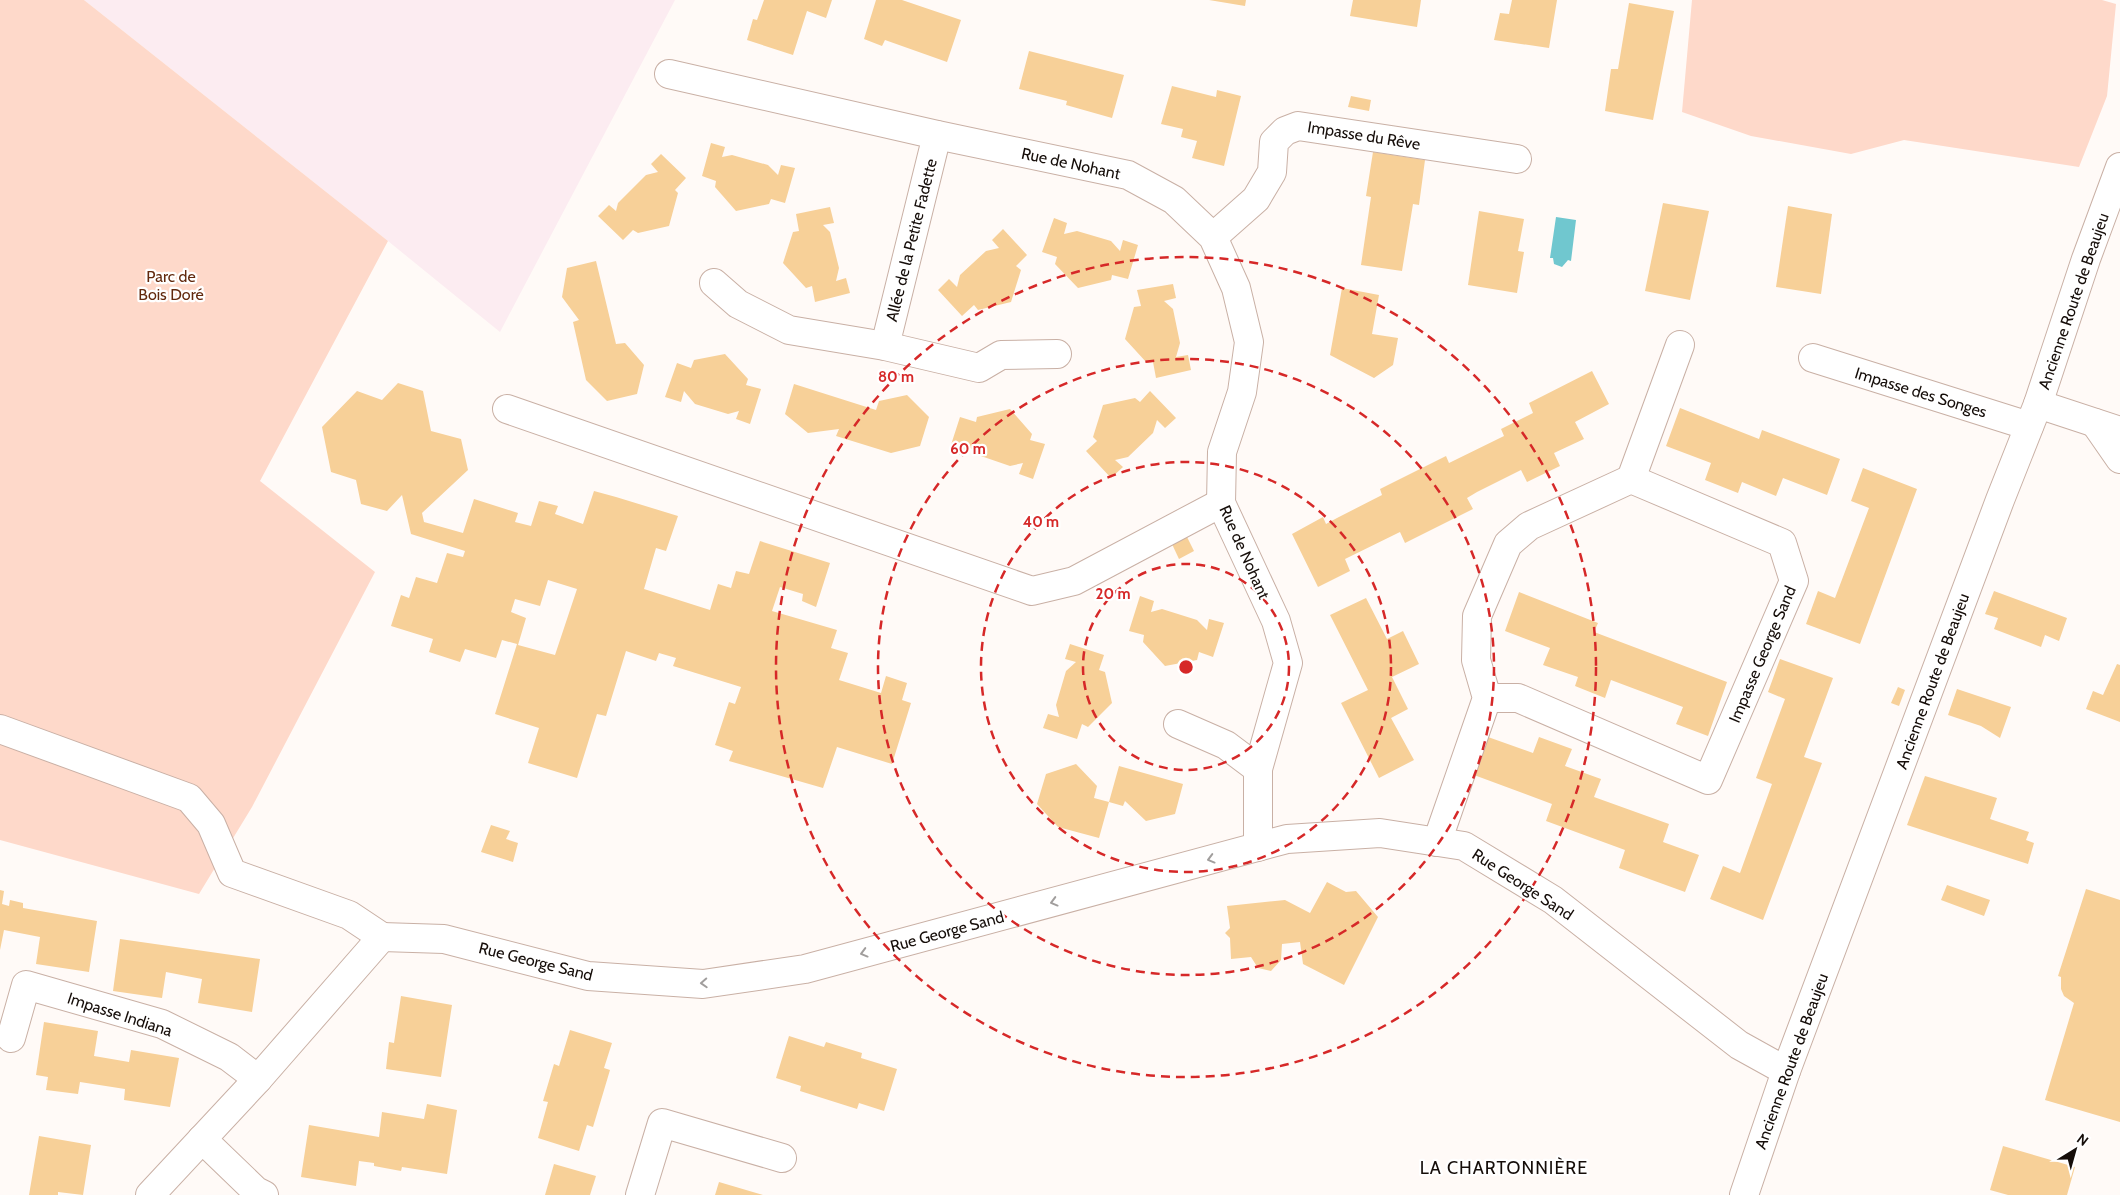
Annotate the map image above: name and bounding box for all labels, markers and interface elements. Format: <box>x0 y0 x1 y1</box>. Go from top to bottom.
street label: Impasse du Rêve <box>1306 117 1422 154</box>
street label: Rue de Nohant <box>1020 144 1123 183</box>
street label: Allée de la Petite Fadette <box>882 157 941 323</box>
street label: Ancienne Route de Beaujeu <box>2034 210 2113 392</box>
park label: Parc de Bois Doré <box>138 267 204 304</box>
street label: Impasse des Songes <box>1853 363 1989 422</box>
text: 80 m <box>878 368 914 386</box>
text: 60 m <box>950 440 986 458</box>
street label: Rue de Nohant <box>1215 502 1274 603</box>
text: 40 m <box>1023 513 1059 531</box>
street label: Impasse George Sand <box>1725 583 1800 725</box>
text: 20 m <box>1096 585 1130 603</box>
street label: Ancienne Route de Beaujeu <box>1892 591 1973 772</box>
centre of rings <box>1177 658 1195 676</box>
street label: Rue George Sand <box>1469 845 1577 924</box>
one-way arrow <box>1207 854 1216 864</box>
one-way arrow <box>1050 896 1059 907</box>
street label: Rue George Sand <box>888 907 1006 956</box>
street label: Rue George Sand <box>477 938 595 985</box>
one-way arrow <box>860 948 868 958</box>
street label: Ancienne Route de Beaujeu <box>1751 971 1832 1152</box>
one-way arrow <box>700 978 708 989</box>
street label: Impasse Indiana <box>65 989 175 1040</box>
north arrow <box>2050 1125 2100 1175</box>
text: N <box>2073 1129 2092 1150</box>
district label: LA CHARTONNIÈRE <box>1420 1157 1588 1179</box>

